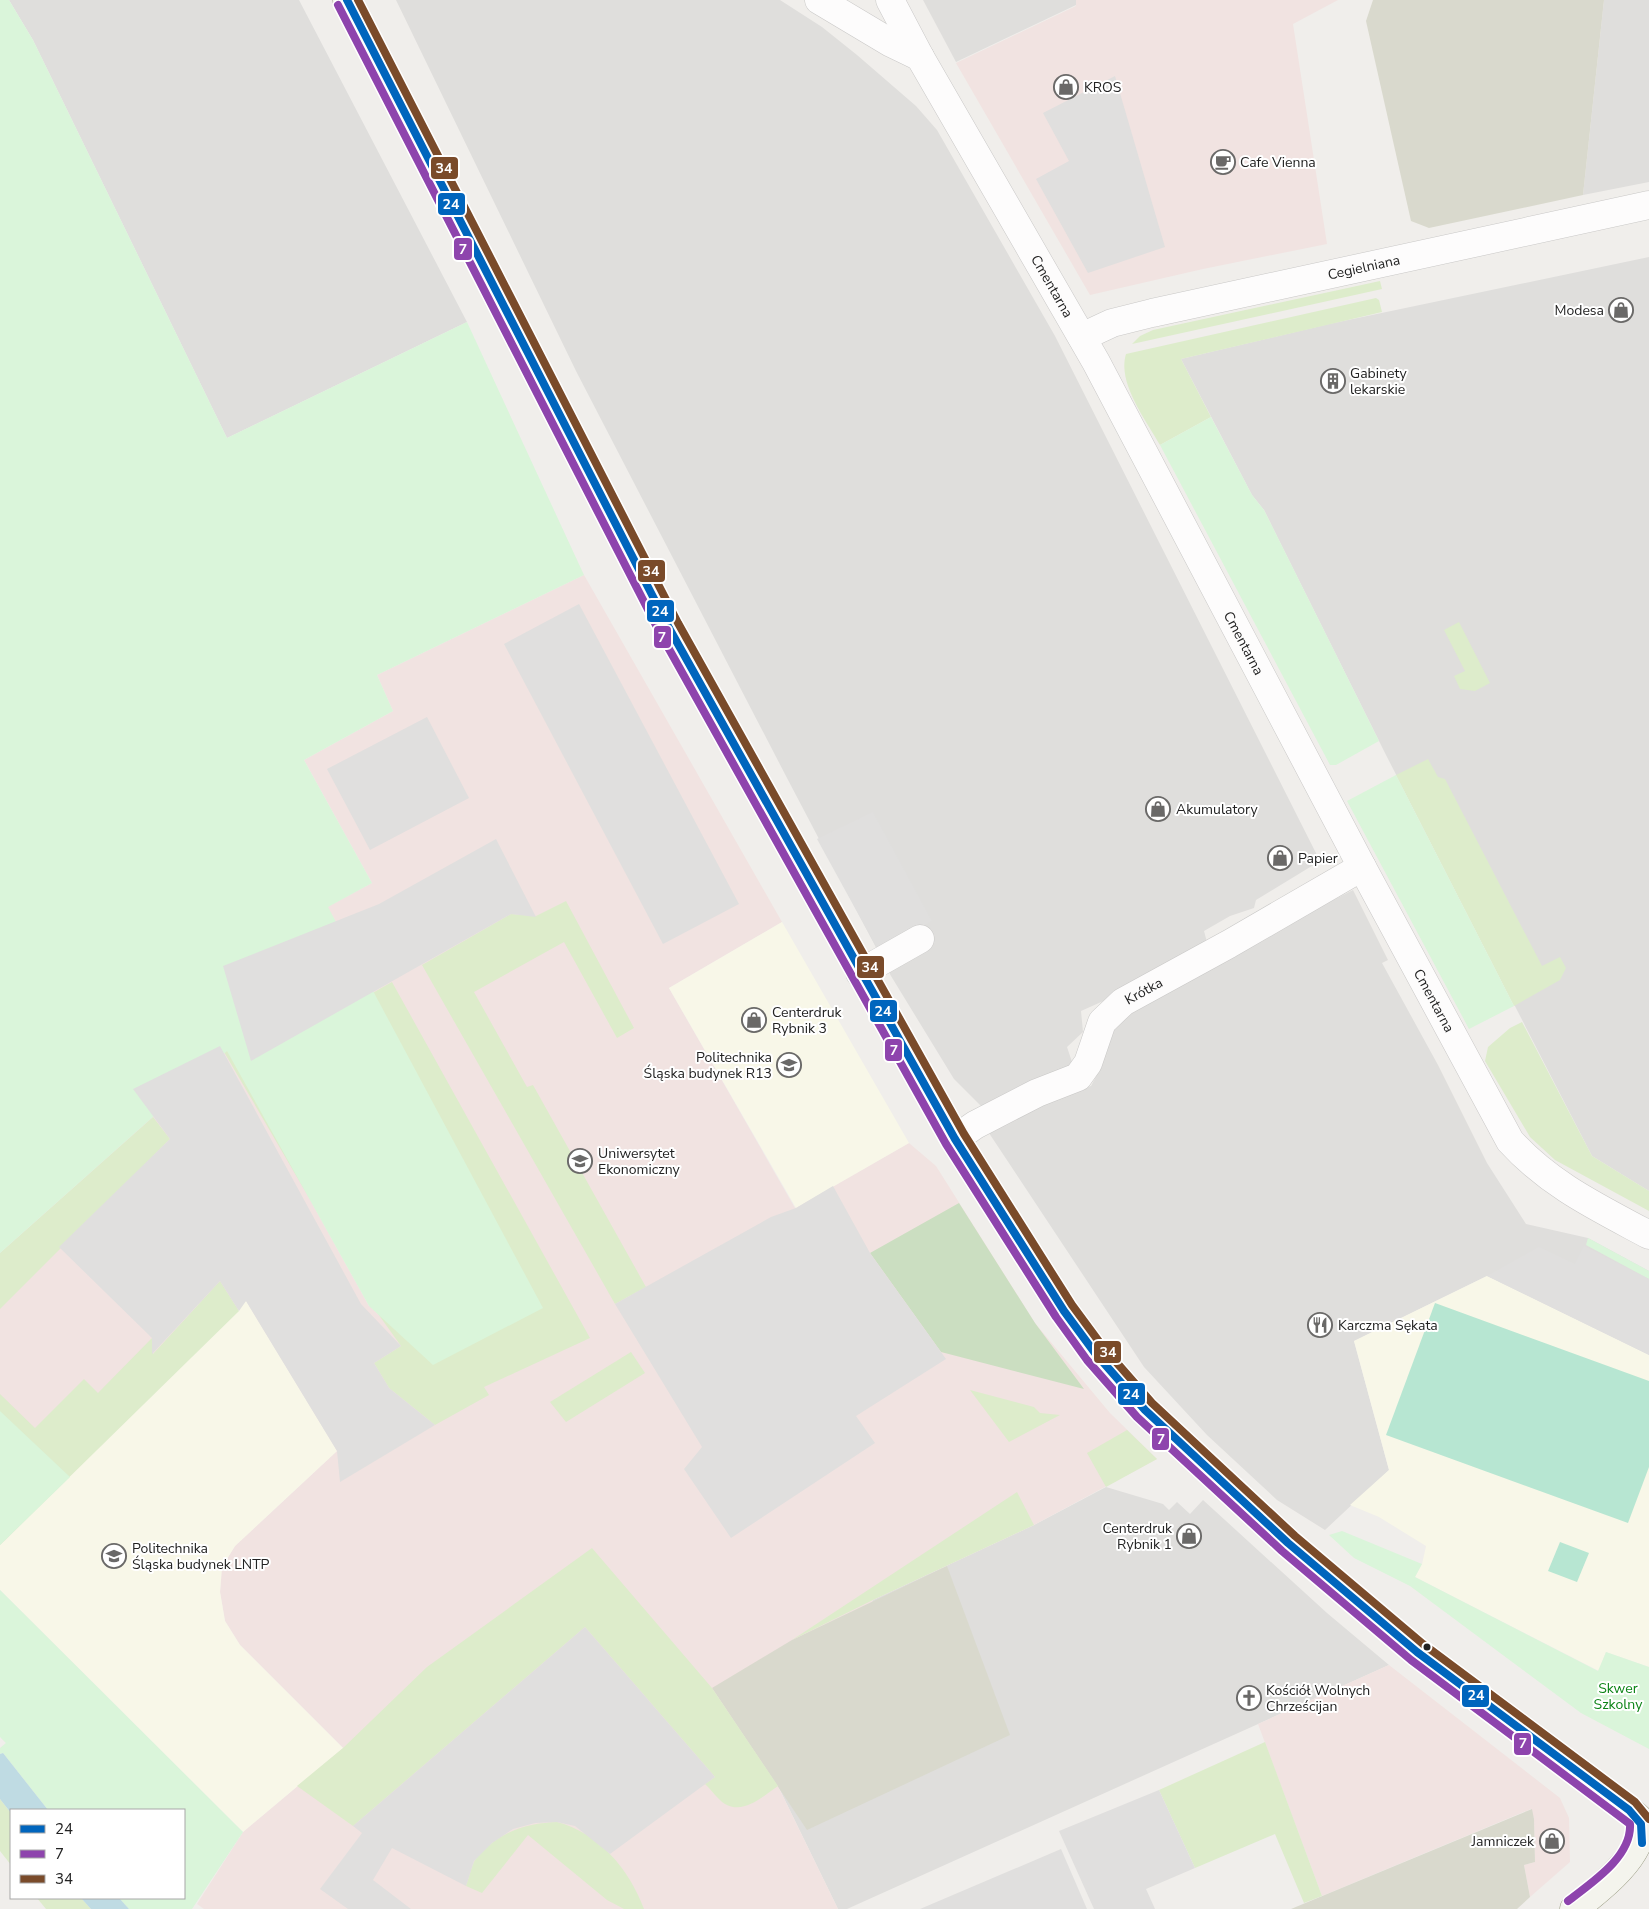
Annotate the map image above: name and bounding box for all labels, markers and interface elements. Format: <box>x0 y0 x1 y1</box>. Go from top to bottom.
shop icon: KROS <box>1053 74 1079 100</box>
place label: KROS <box>1084 78 1122 97</box>
cafe icon: Cafe Vienna <box>1210 149 1236 175</box>
place label: Cafe Vienna <box>1240 153 1316 172</box>
line badge: 34 <box>430 156 459 180</box>
text: 34 <box>436 159 453 178</box>
line badge: 24 <box>437 192 466 216</box>
text: 24 <box>443 195 460 214</box>
line badge: 7 <box>453 237 473 261</box>
text: 7 <box>459 240 467 259</box>
street label: Cegielniana <box>1326 250 1402 285</box>
street label: Cmentarna <box>1026 252 1077 321</box>
shop icon: Modesa <box>1608 297 1634 323</box>
place label: Modesa <box>1554 301 1604 320</box>
place label: Gabinety lekarskie <box>1350 364 1407 399</box>
building icon: Gabinety lekarskie <box>1320 368 1346 394</box>
line badge: 34 <box>637 559 666 583</box>
text: 34 <box>643 562 660 581</box>
line badge: 24 <box>646 599 675 623</box>
text: 24 <box>652 602 669 621</box>
street label: Cmentarna <box>1219 608 1268 678</box>
line badge: 7 <box>653 625 672 649</box>
text: 7 <box>658 628 666 647</box>
shop icon: Akumulatory <box>1145 796 1171 822</box>
place label: Akumulatory <box>1176 800 1259 819</box>
shop icon: Papier <box>1267 845 1293 871</box>
place label: Papier <box>1298 849 1338 868</box>
line badge: 34 <box>856 955 885 979</box>
text: 34 <box>862 958 879 977</box>
street label: Cmentarna <box>1409 966 1459 1036</box>
street label: Krótka <box>1121 973 1166 1009</box>
line badge: 24 <box>869 999 898 1023</box>
text: 24 <box>875 1002 892 1021</box>
place label: Centerdruk Rybnik 3 <box>772 1003 843 1038</box>
shop icon: Centerdruk Rybnik 3 <box>741 1007 767 1033</box>
line badge: 7 <box>884 1038 903 1062</box>
text: 7 <box>890 1041 898 1060</box>
place label: Politechnika Śląska budynek R13 <box>644 1048 772 1083</box>
school or university icon: Politechnika Śląska budynek R13 <box>776 1052 802 1078</box>
place label: Uniwersytet Ekonomiczny <box>598 1144 681 1179</box>
school or university icon: Uniwersytet Ekonomiczny <box>567 1148 593 1174</box>
restaurant icon: Karczma Sękata <box>1307 1312 1333 1338</box>
place label: Karczma Sękata <box>1338 1316 1438 1335</box>
line badge: 34 <box>1093 1340 1122 1364</box>
text: 34 <box>1100 1343 1117 1362</box>
line badge: 24 <box>1117 1382 1146 1406</box>
text: 24 <box>1123 1385 1140 1404</box>
line badge: 7 <box>1151 1427 1170 1451</box>
text: 7 <box>1157 1430 1165 1449</box>
place label: Centerdruk Rybnik 1 <box>1102 1519 1173 1554</box>
shop icon: Centerdruk Rybnik 1 <box>1176 1523 1202 1549</box>
place label: Politechnika Śląska budynek LNTP <box>132 1539 270 1574</box>
school or university icon: Politechnika Śląska budynek LNTP <box>101 1543 127 1569</box>
unlabelled marker <box>1422 1642 1432 1652</box>
park label: Skwer Szkolny <box>1594 1679 1643 1714</box>
place label: Kościół Wolnych Chrześcijan <box>1266 1681 1370 1716</box>
line badge: 24 <box>1461 1684 1490 1708</box>
church icon: Kościół Wolnych Chrześcijan <box>1236 1685 1262 1711</box>
text: 24 <box>1468 1686 1485 1705</box>
line badge: 7 <box>1513 1732 1532 1756</box>
text: 7 <box>1519 1734 1527 1753</box>
legend <box>10 1809 185 1899</box>
text: 24 <box>55 1819 73 1839</box>
shop icon: Jamniczek <box>1539 1828 1565 1854</box>
place label: Jamniczek <box>1471 1832 1535 1851</box>
text: 7 <box>55 1844 64 1864</box>
text: 34 <box>55 1869 73 1889</box>

